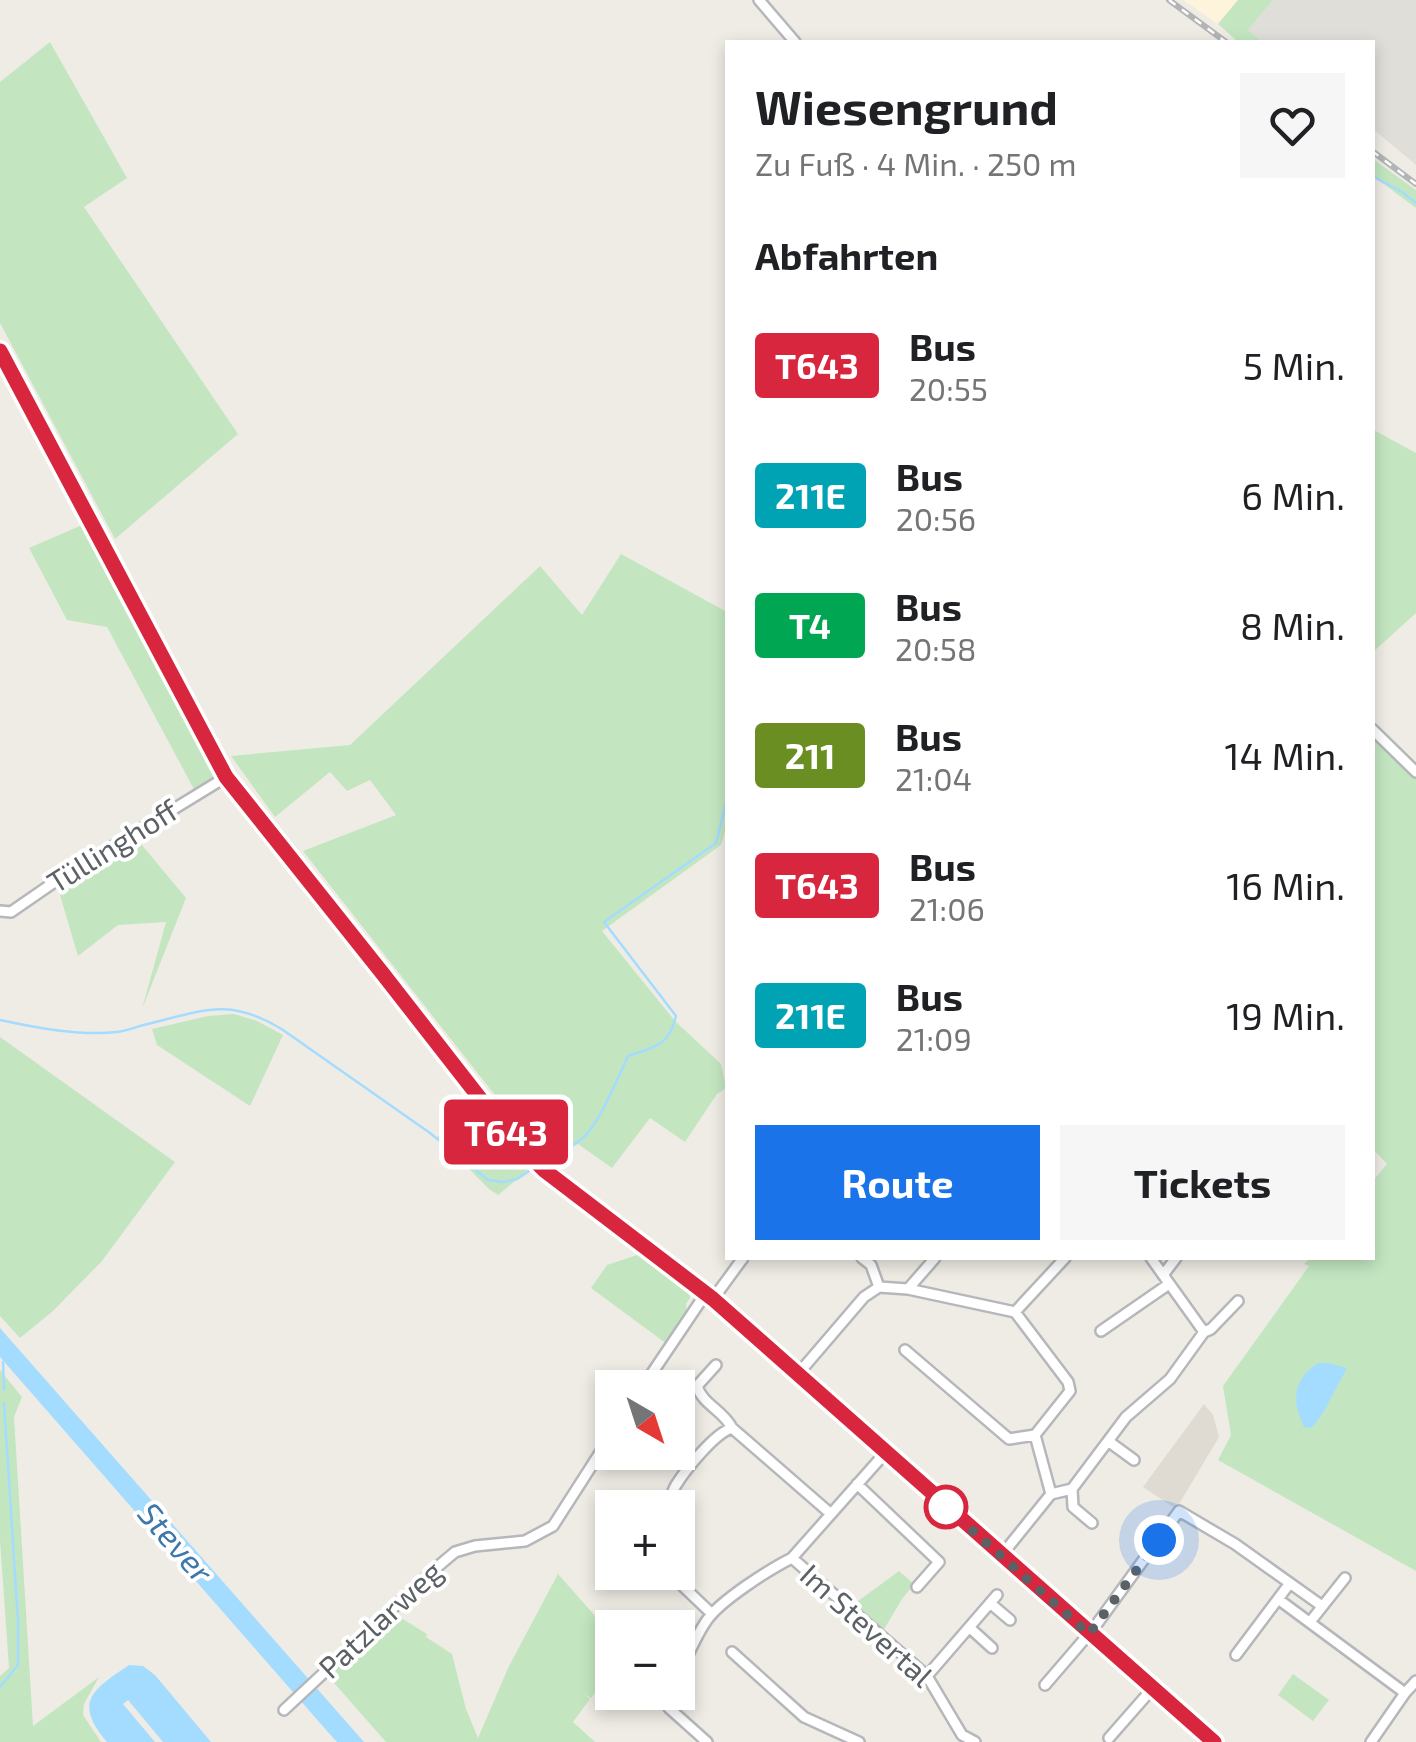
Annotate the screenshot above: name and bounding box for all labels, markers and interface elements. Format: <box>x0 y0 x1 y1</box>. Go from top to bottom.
button: heart <box>1240 73 1345 178</box>
text: Wiesengrund <box>755 77 1058 135</box>
text: Zu Fuß · 4 Min. · 250 m <box>755 144 1077 182</box>
text: Abfahrten <box>755 232 938 278</box>
text: Bus <box>909 323 976 369</box>
text: 5 Min. <box>1243 342 1345 388</box>
text: T643 <box>775 344 859 386</box>
text: 20:55 <box>909 369 988 407</box>
text: Bus <box>896 453 963 499</box>
text: 6 Min. <box>1241 472 1345 518</box>
text: 211E <box>775 474 846 516</box>
text: 20:56 <box>896 499 976 537</box>
text: Bus <box>895 583 962 629</box>
text: 8 Min. <box>1240 602 1345 648</box>
text: T4 <box>789 604 831 646</box>
text: 20:58 <box>895 629 976 667</box>
text: Bus <box>895 713 962 759</box>
text: 14 Min. <box>1225 732 1345 778</box>
text: 211 <box>785 734 835 776</box>
text: 21:04 <box>895 759 972 797</box>
street label: Tüllinghoff <box>40 791 184 900</box>
text: Bus <box>909 843 976 889</box>
text: 16 Min. <box>1226 862 1345 908</box>
text: T643 <box>775 864 859 906</box>
text: 21:06 <box>909 889 985 927</box>
text: Bus <box>896 973 963 1019</box>
text: 19 Min. <box>1226 992 1345 1038</box>
text: 211E <box>775 994 846 1036</box>
text: 21:09 <box>896 1019 972 1057</box>
line badge: T643 <box>436 1100 576 1164</box>
text: T643 <box>464 1111 548 1153</box>
button: Route <box>755 1125 1040 1240</box>
button: Tickets <box>1060 1125 1345 1240</box>
north arrow <box>595 1370 695 1470</box>
map controls <box>595 1370 695 1710</box>
unlabelled marker <box>925 1486 967 1528</box>
button: + <box>595 1490 695 1590</box>
water label: Stever <box>131 1494 222 1591</box>
your location <box>1134 1515 1184 1565</box>
street label: Patzlarweg <box>310 1552 449 1685</box>
street label: Im Stevertal <box>794 1556 941 1693</box>
button: − <box>595 1610 695 1710</box>

